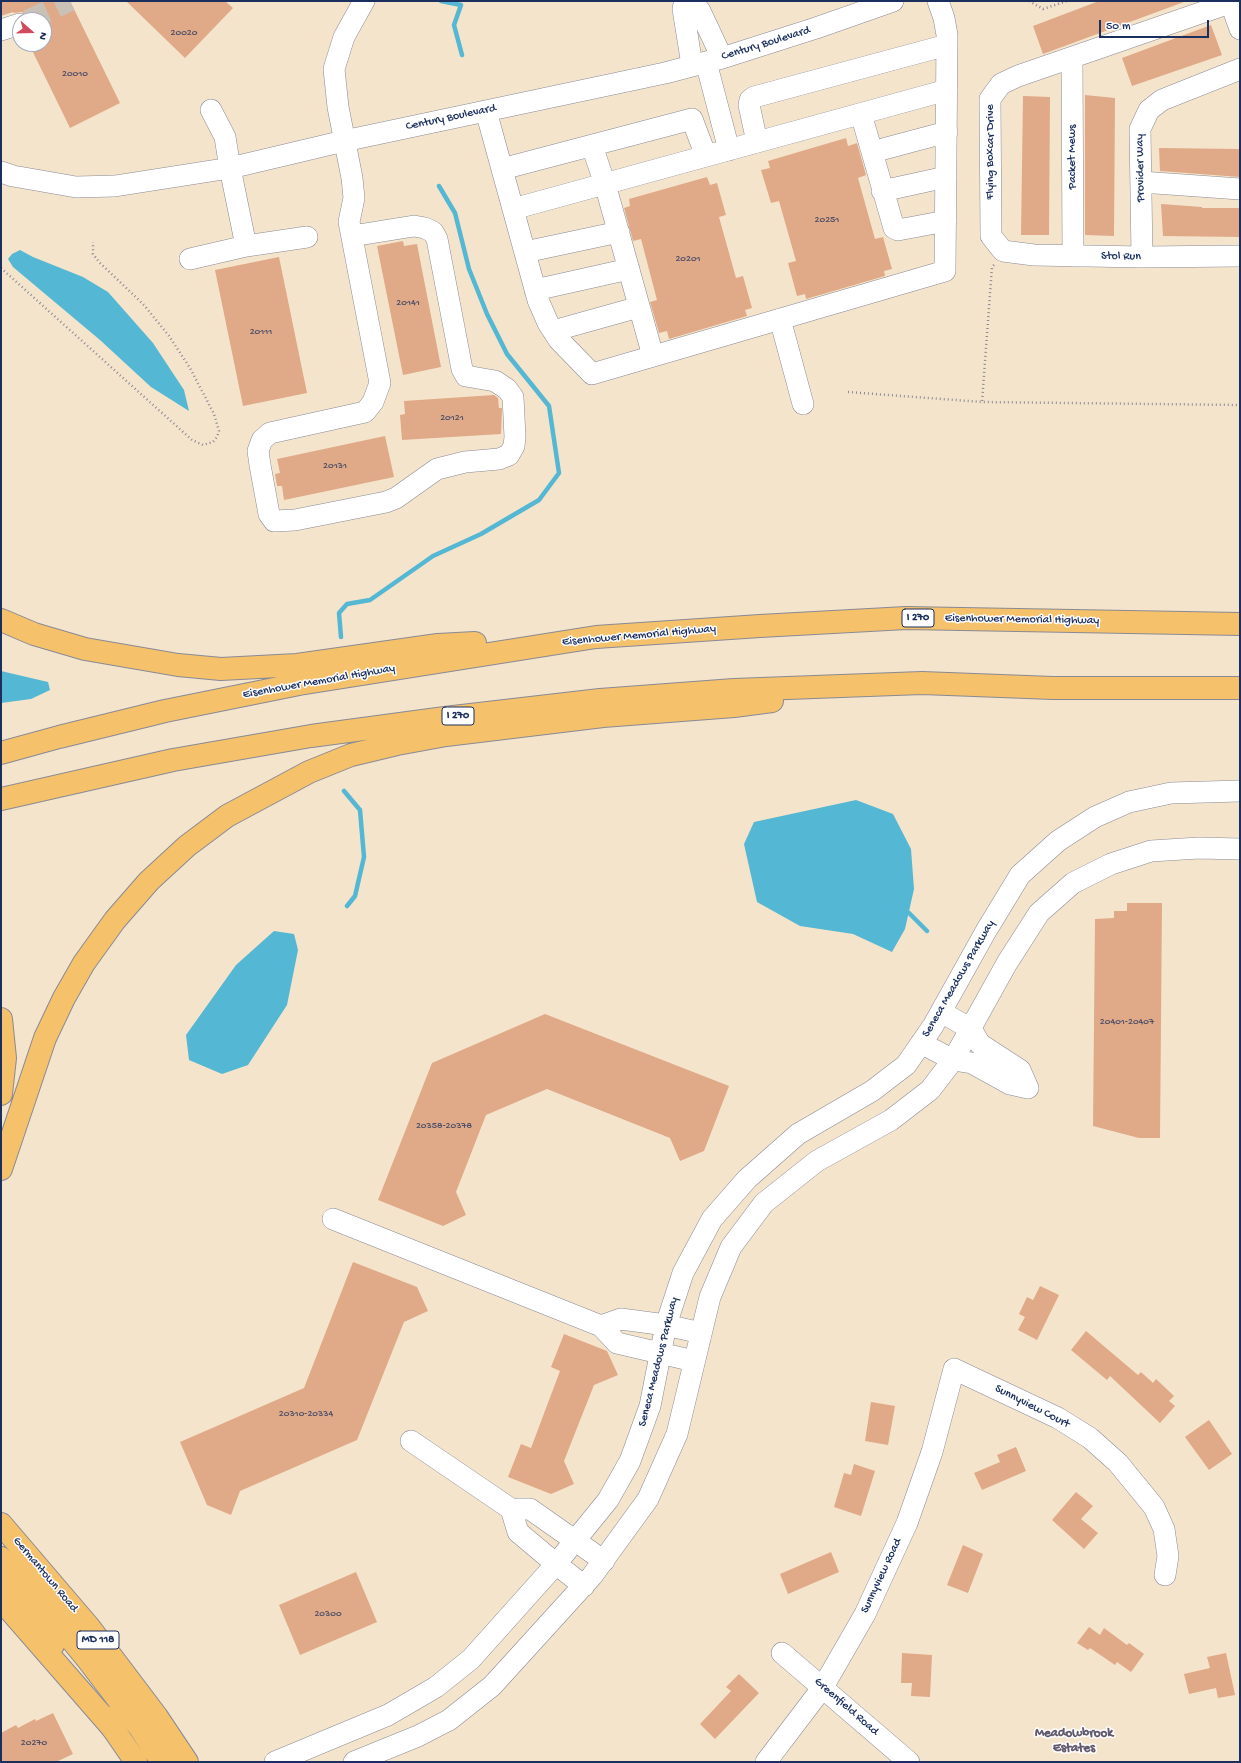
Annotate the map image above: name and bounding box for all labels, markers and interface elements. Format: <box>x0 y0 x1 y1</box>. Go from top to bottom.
north arrow <box>12 12 52 52</box>
scale bar <box>1101 12 1211 38</box>
text: 50 m <box>1106 20 1131 34</box>
street label: Century Boulevard <box>720 24 812 64</box>
house number: 20020 <box>171 27 197 39</box>
text: N <box>35 30 49 41</box>
house number: 20010 <box>62 68 88 80</box>
street label: Century Boulevard <box>405 101 497 135</box>
street label: Flying Boxcar Drive <box>984 104 998 200</box>
street label: Packet Mews <box>1066 125 1080 189</box>
street label: Provider Way <box>1133 134 1149 202</box>
house number: 20251 <box>815 214 839 226</box>
street label: Stol Run <box>1101 249 1141 265</box>
house number: 20201 <box>675 253 701 265</box>
house number: 20141 <box>396 297 420 309</box>
house number: 20111 <box>250 326 272 338</box>
house number: 20121 <box>440 412 464 424</box>
house number: 20131 <box>323 460 347 472</box>
road number: I 270 <box>902 609 934 627</box>
street label: Eisenhower Memorial Highway <box>945 611 1099 629</box>
street label: Eisenhower Memorial Highway <box>561 622 717 650</box>
street label: Eisenhower Memorial Highway <box>242 661 396 703</box>
road number: I 270 <box>442 707 474 725</box>
street label: Seneca Meadows Parkway <box>920 918 998 1040</box>
house number: 20401-20407 <box>1100 1016 1154 1028</box>
house number: 20358-20378 <box>416 1120 472 1132</box>
street label: Seneca Meadows Parkway <box>636 1296 682 1428</box>
street label: Sunnyview Court <box>992 1382 1072 1432</box>
house number: 20310-20334 <box>279 1408 333 1420</box>
street label: Germantown Road <box>9 1534 81 1616</box>
street label: Sunnyview Road <box>858 1536 906 1616</box>
house number: 20300 <box>314 1608 342 1620</box>
road number: MD 118 <box>77 1631 119 1649</box>
street label: Greenfield Road <box>811 1675 881 1739</box>
district label: Meadowbrook Estates <box>1035 1726 1113 1757</box>
house number: 20270 <box>21 1737 47 1749</box>

